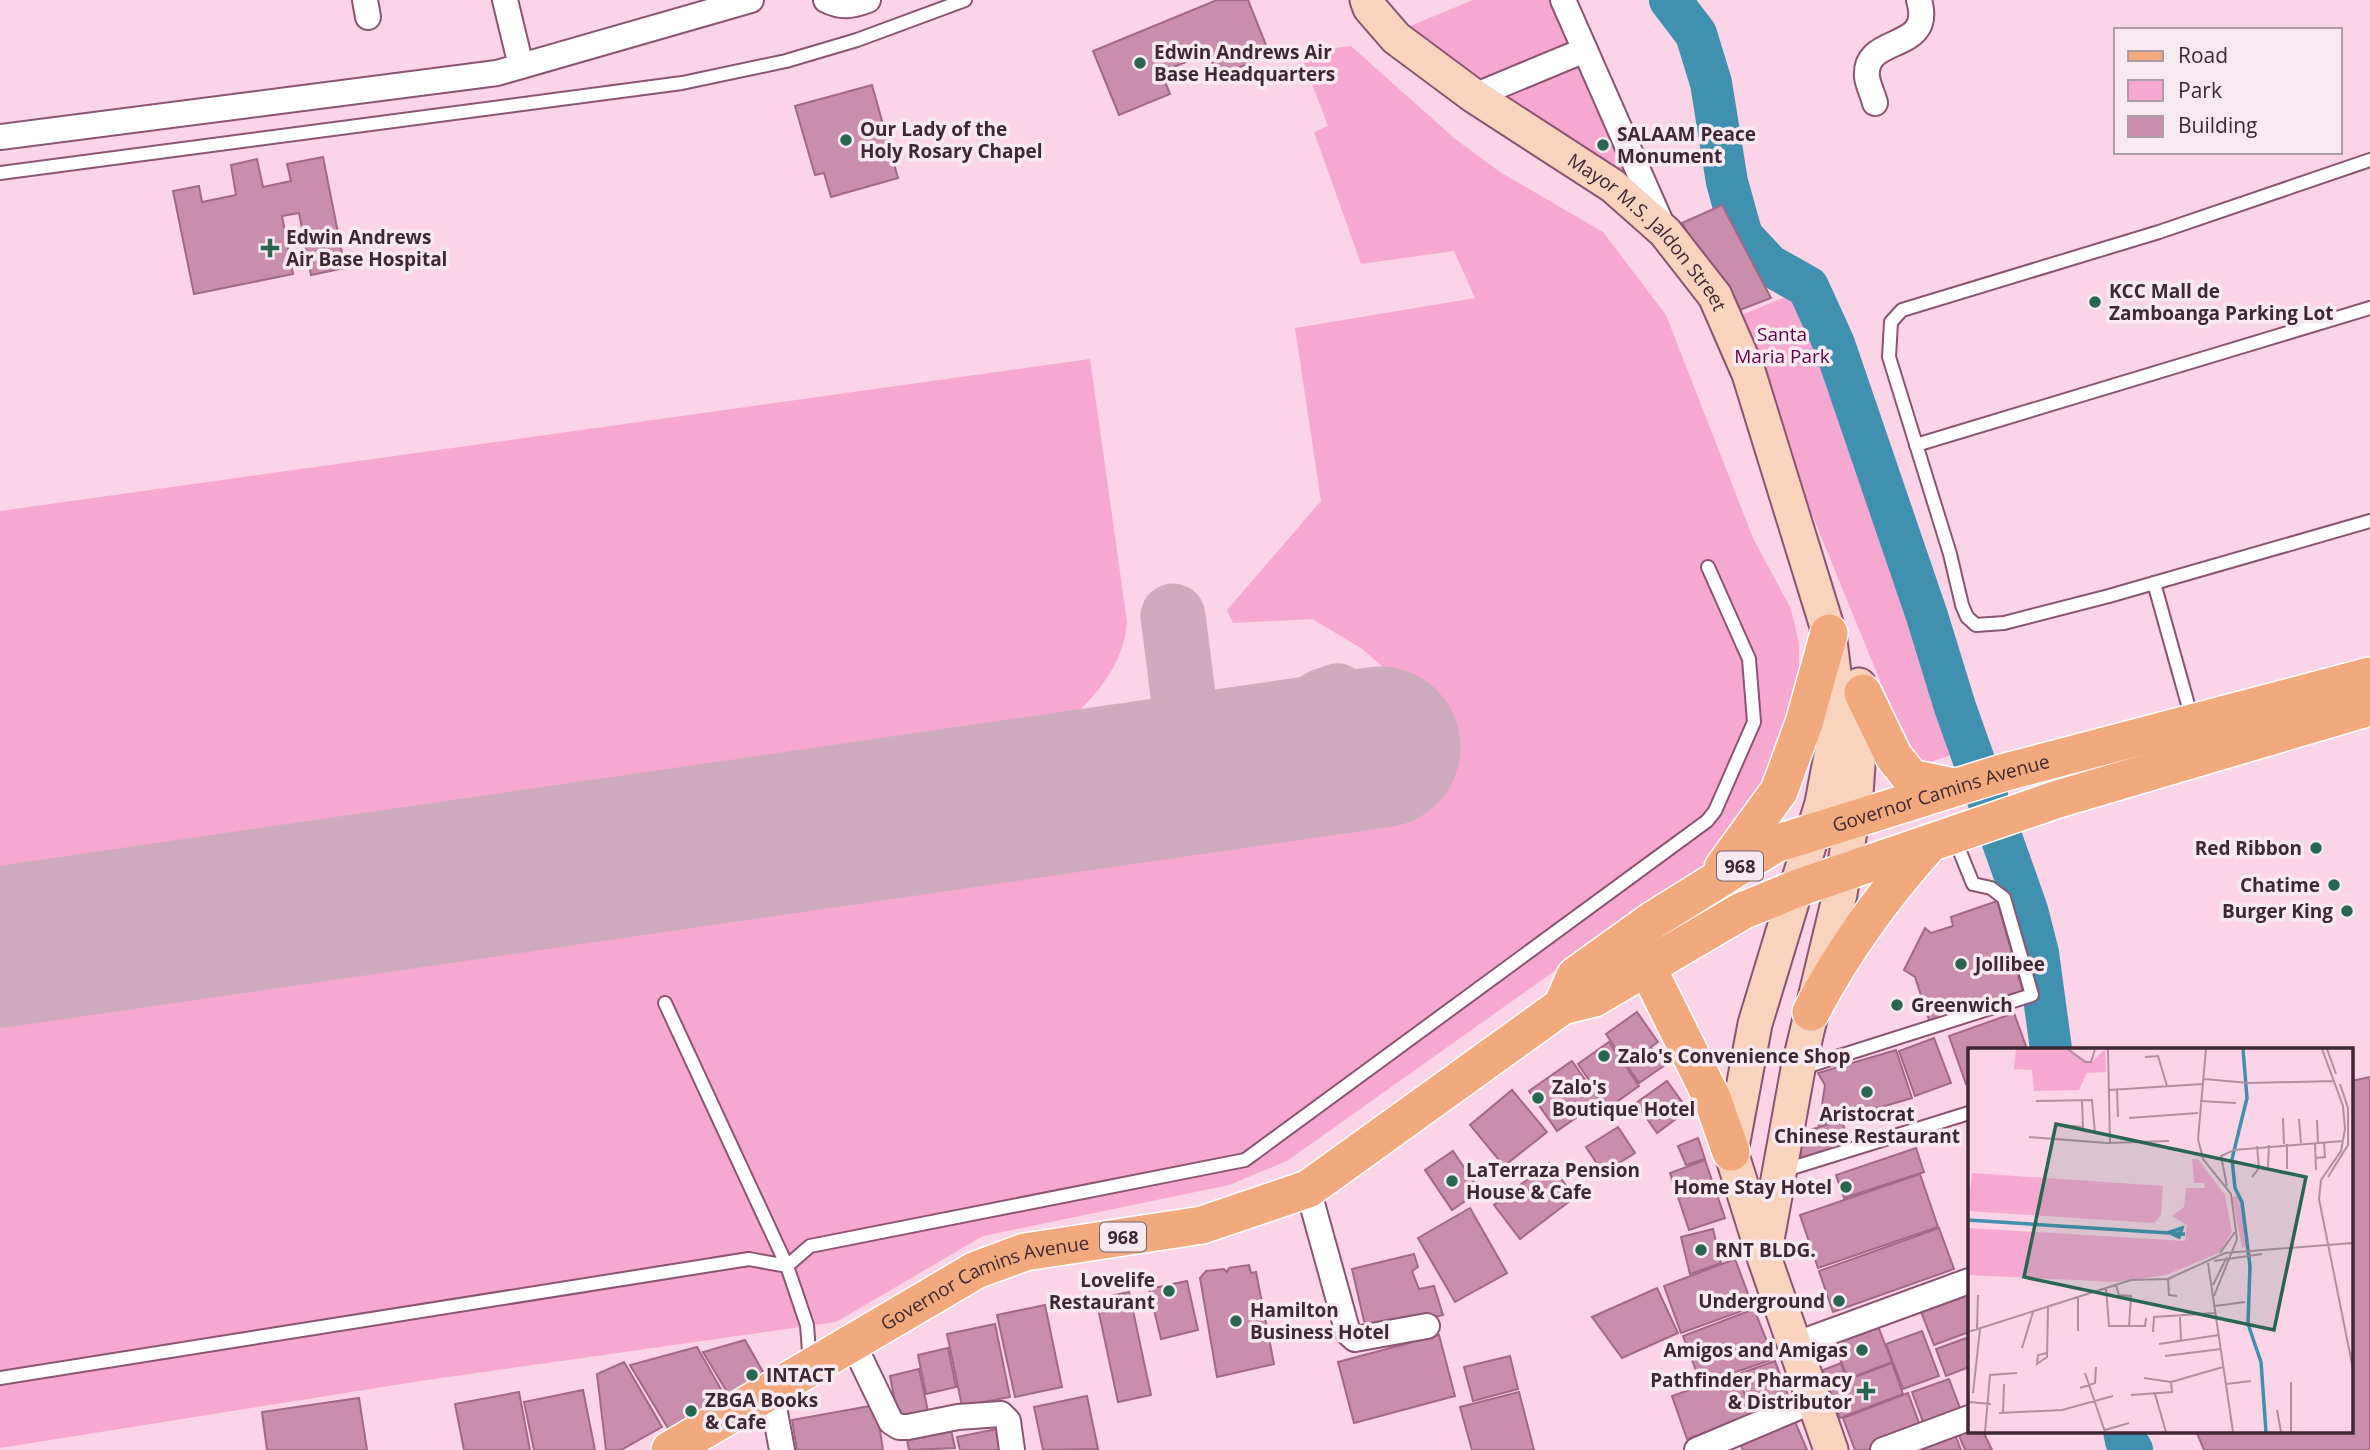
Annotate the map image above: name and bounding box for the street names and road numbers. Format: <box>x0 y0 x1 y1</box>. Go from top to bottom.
street label: Mayor M.S. Jaldon Street <box>1563 147 1733 315</box>
street label: Governor Camins Avenue <box>1829 748 2052 838</box>
road number: 968 <box>1717 852 1763 880</box>
road number: 968 <box>1100 1222 1146 1252</box>
street label: Governor Camins Avenue <box>876 1229 1091 1336</box>

